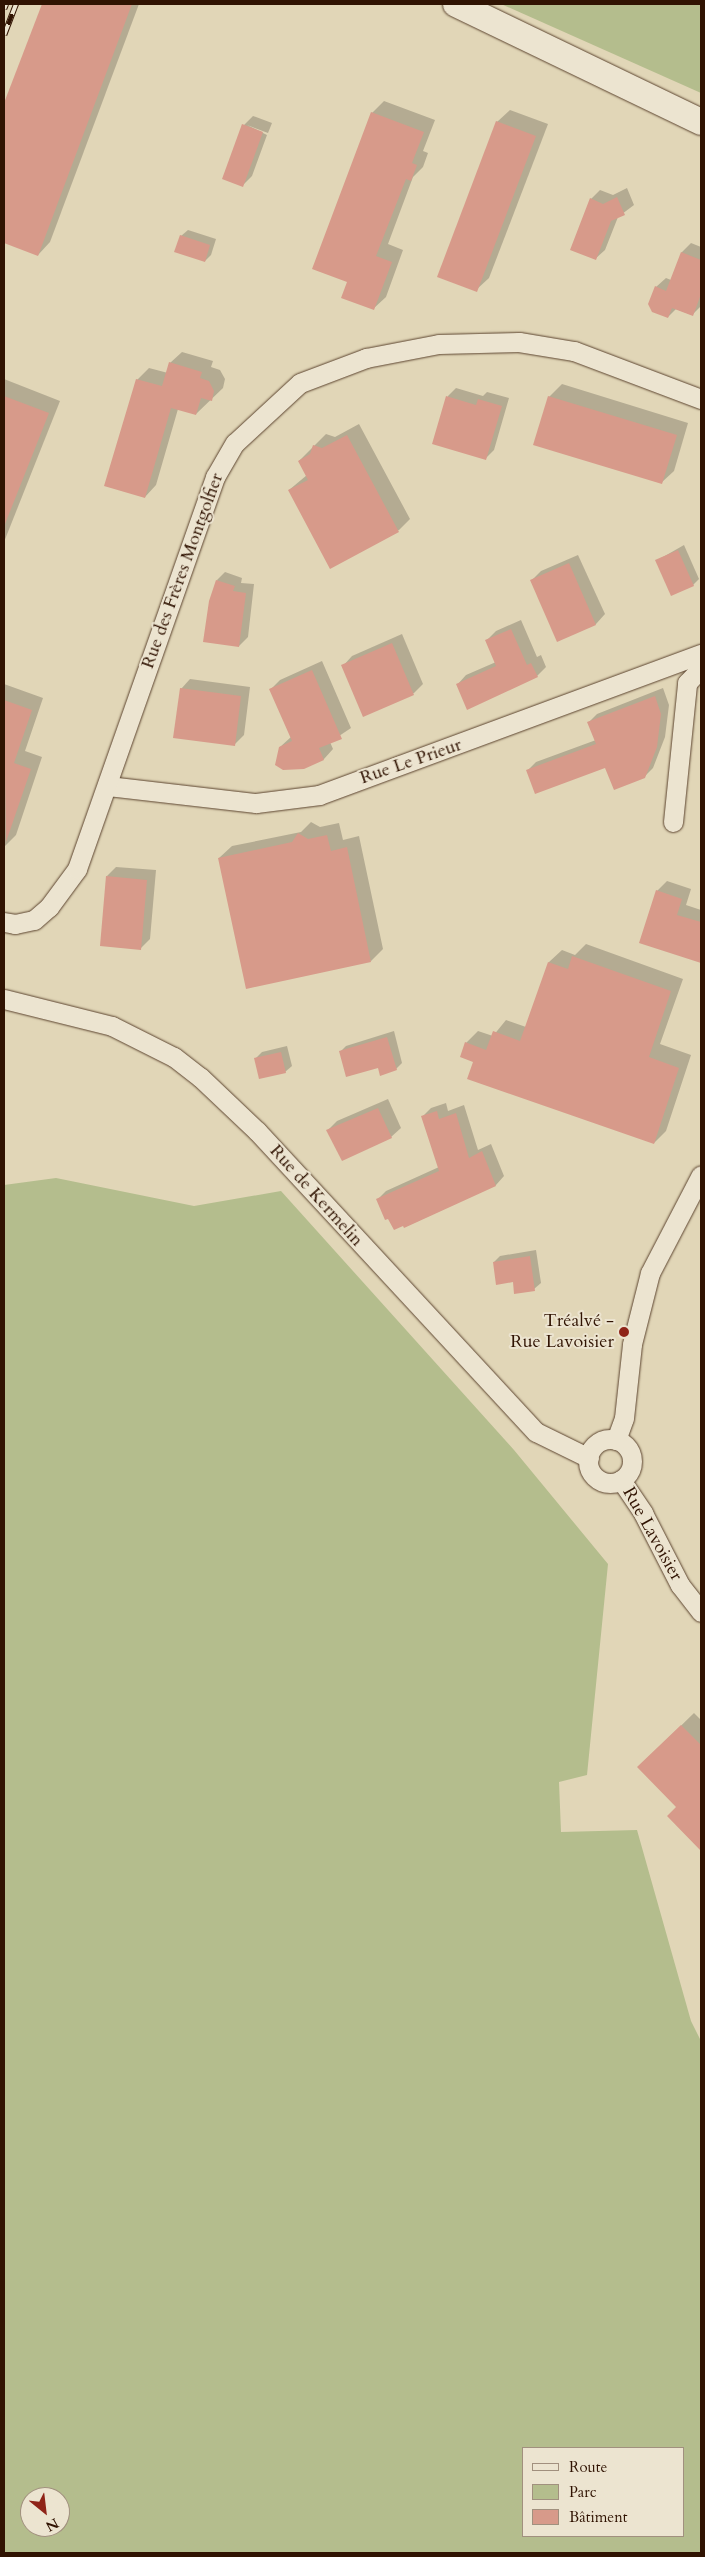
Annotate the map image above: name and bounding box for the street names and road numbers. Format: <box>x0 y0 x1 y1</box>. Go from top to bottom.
street label: Rue des Frères Montgolfier <box>138 470 228 672</box>
street label: Rue Le Prieur <box>357 735 465 789</box>
street label: Rue de Kermelin <box>265 1141 367 1251</box>
street label: Rue Lavoisier <box>617 1483 687 1585</box>

